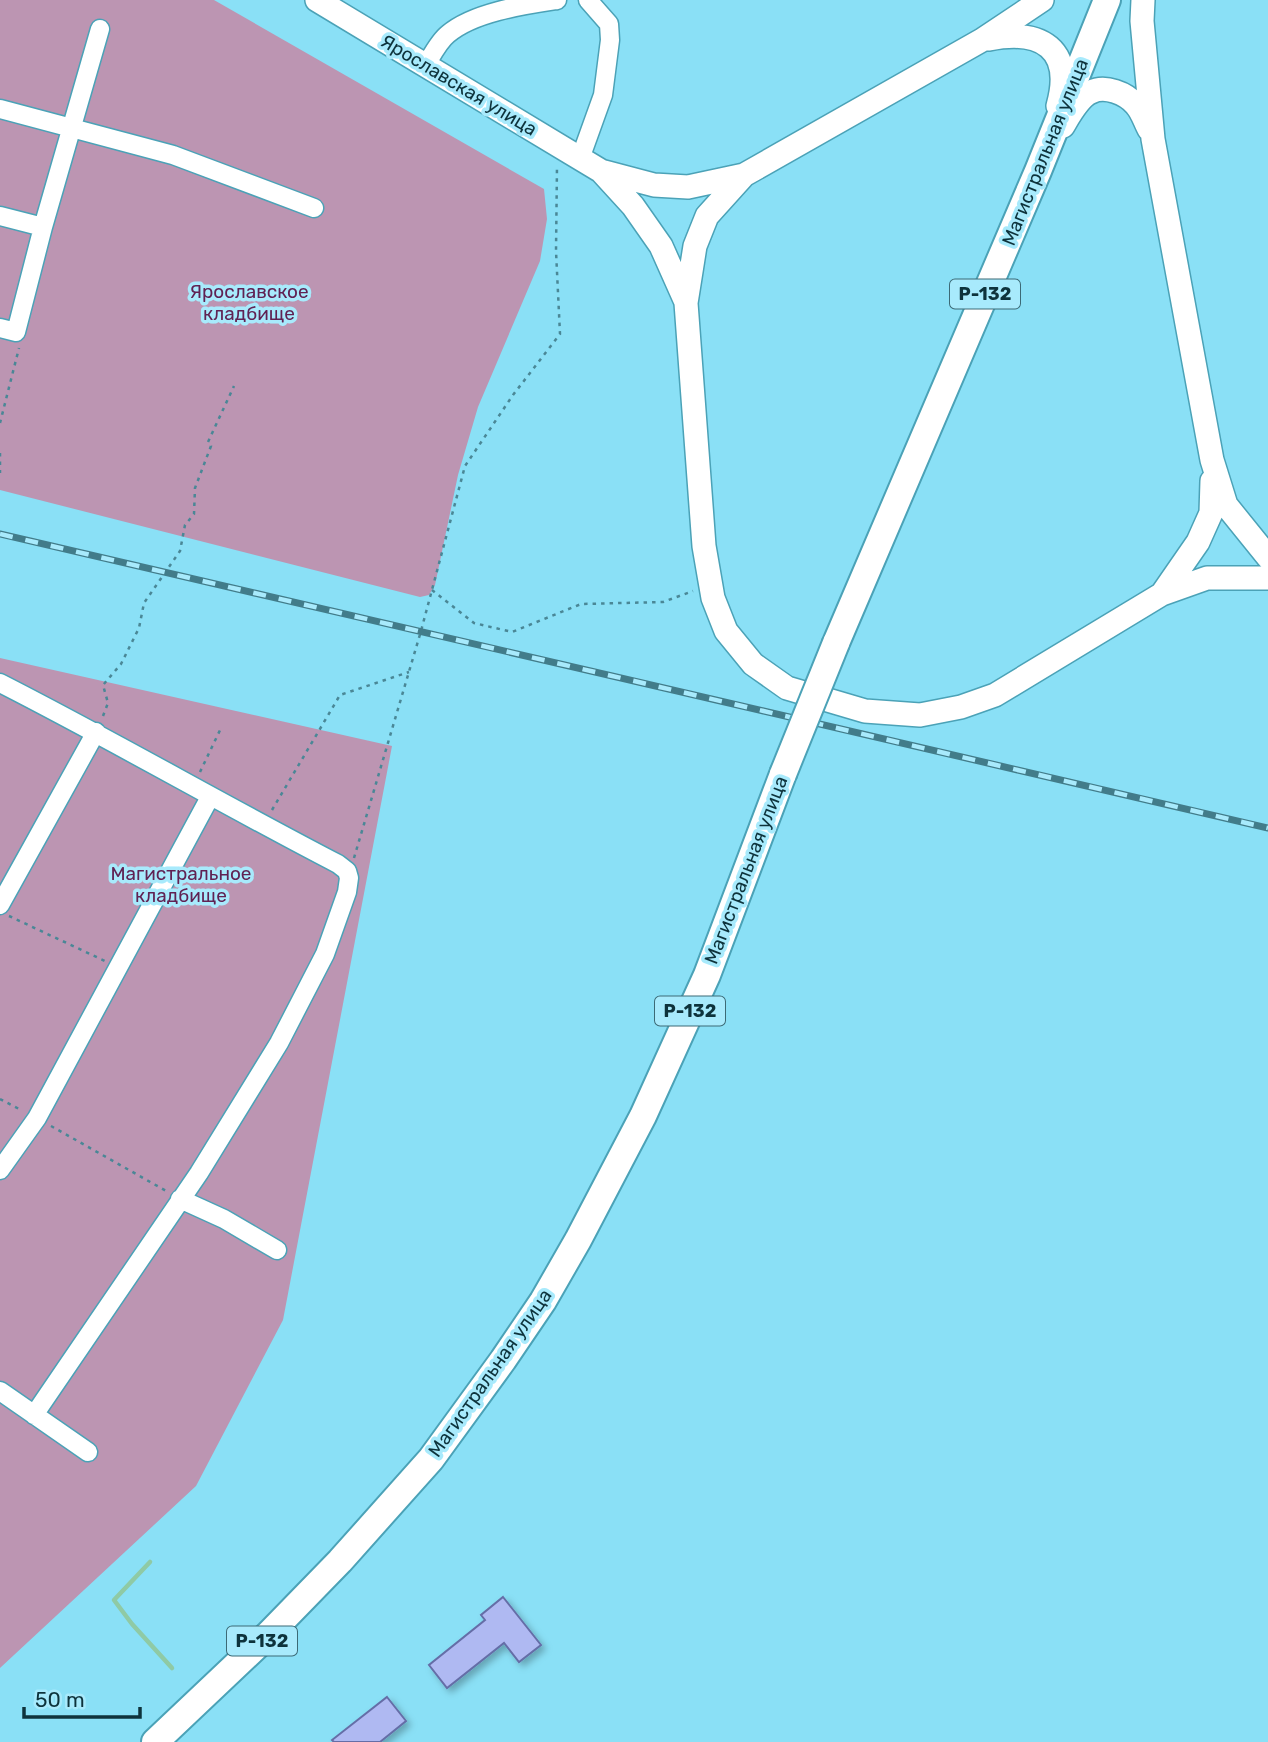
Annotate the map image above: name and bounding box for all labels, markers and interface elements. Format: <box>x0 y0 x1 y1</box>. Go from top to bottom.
street label: Ярославская улица <box>377 29 541 141</box>
street label: Магистральная улица <box>997 55 1093 249</box>
park label: Ярославское кладбище <box>189 280 309 325</box>
road number: Р-132 <box>950 280 1020 308</box>
street label: Магистральная улица <box>699 773 793 967</box>
park label: Магистральное кладбище <box>111 862 252 907</box>
road number: Р-132 <box>655 996 725 1026</box>
street label: Магистральная улица <box>423 1285 557 1461</box>
road number: Р-132 <box>227 1626 297 1656</box>
scale bar <box>24 1676 140 1720</box>
text: 50 m <box>35 1687 85 1712</box>

